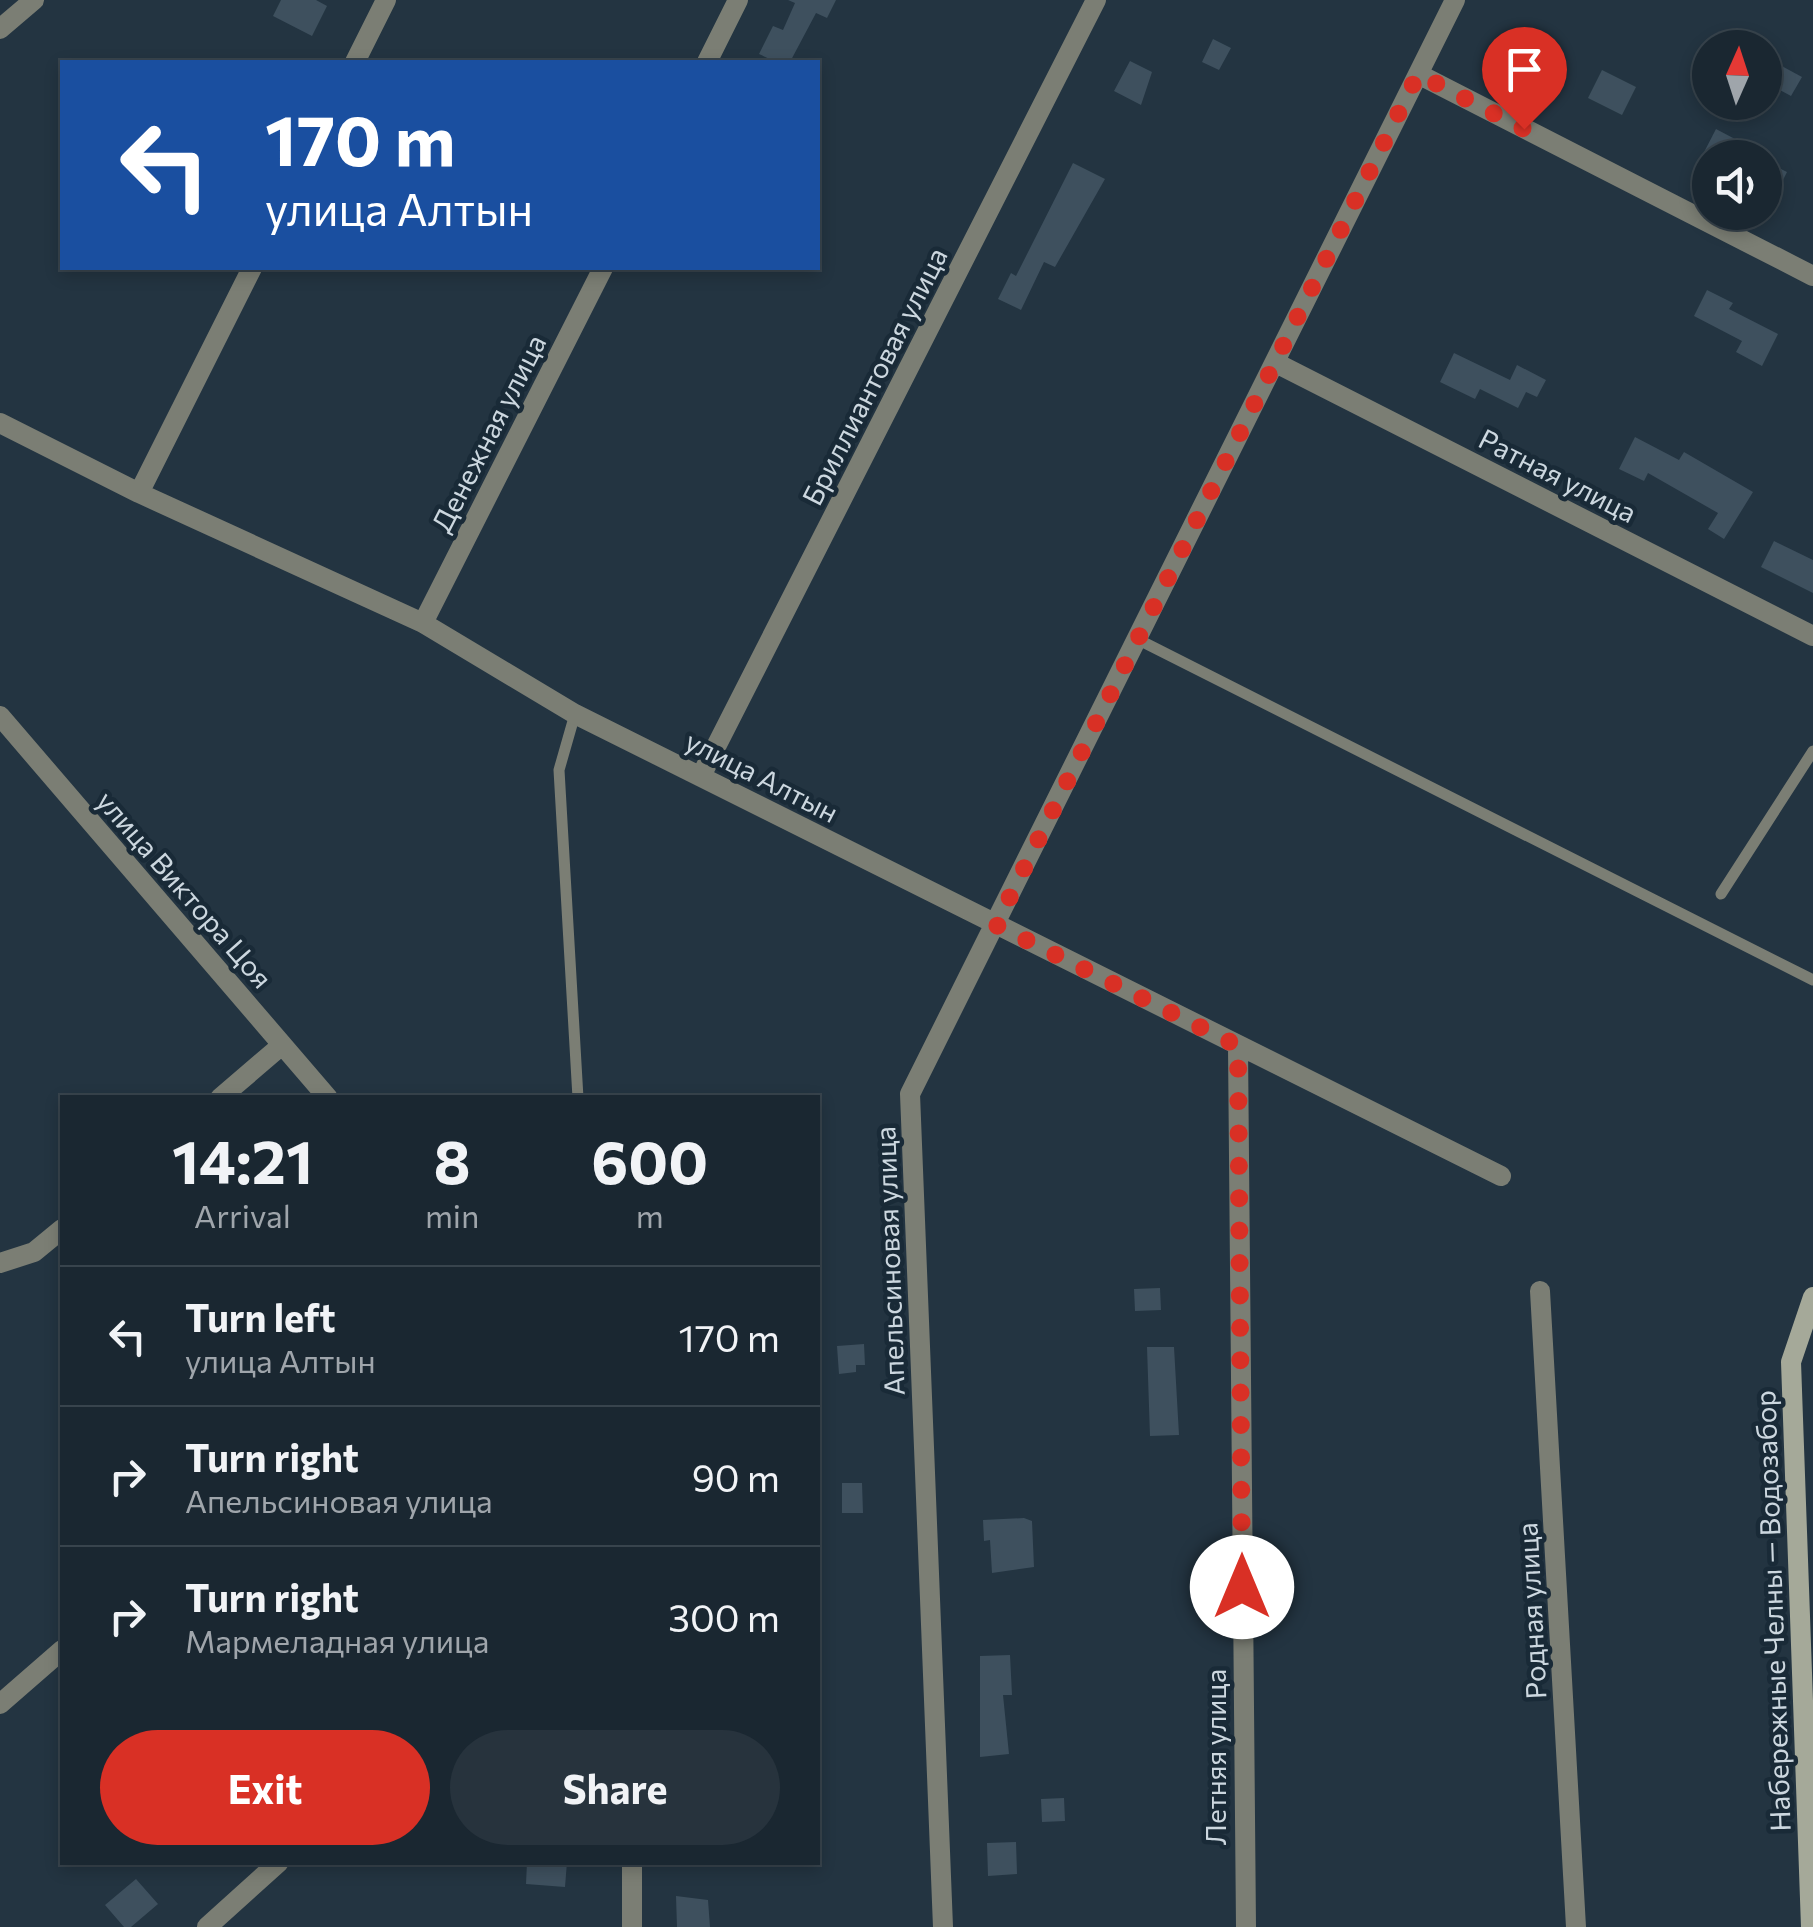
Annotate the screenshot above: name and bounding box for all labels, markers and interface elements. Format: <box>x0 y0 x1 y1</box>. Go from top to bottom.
pin <box>1482 27 1567 130</box>
north arrow <box>1692 30 1782 120</box>
map controls <box>1692 30 1782 230</box>
icon: arrive <box>1497 42 1552 97</box>
text: 170 m <box>265 95 456 180</box>
icon: left <box>100 100 230 230</box>
button: sound <box>1692 140 1782 230</box>
text: улица Алтын <box>265 180 533 235</box>
street label: Бриллиантовая улица <box>794 242 954 510</box>
street label: Денежная улица <box>424 329 552 537</box>
street label: Ратная улица <box>1473 421 1643 529</box>
street label: улица Алтын <box>680 723 844 829</box>
street label: улица Виктора Цоя <box>90 784 280 994</box>
text: 14:21 <box>172 1123 313 1196</box>
text: 8 <box>434 1123 471 1196</box>
text: 600 <box>591 1123 708 1196</box>
street label: Апельсиновая улица <box>867 1126 911 1396</box>
text: Arrival <box>194 1195 291 1235</box>
text: min <box>425 1195 479 1235</box>
text: m <box>636 1195 664 1235</box>
text: Turn left <box>185 1293 336 1340</box>
icon: left <box>100 1309 155 1364</box>
text: 170 m <box>679 1313 780 1360</box>
text: улица Алтын <box>185 1340 376 1380</box>
street label: Набережные Челны — Водозабор <box>1747 1390 1797 1832</box>
text: Turn right <box>185 1433 359 1480</box>
icon: right <box>100 1449 155 1504</box>
text: 90 m <box>692 1453 780 1500</box>
text: Апельсиновая улица <box>185 1480 493 1520</box>
street label: Родная улица <box>1509 1522 1553 1700</box>
position arrow <box>1190 1535 1294 1639</box>
text: Turn right <box>185 1573 359 1620</box>
icon: right <box>100 1589 155 1644</box>
text: 300 m <box>668 1593 780 1640</box>
text: Мармеладная улица <box>185 1620 489 1660</box>
street label: Летняя улица <box>1198 1669 1232 1845</box>
button: Exit <box>100 1730 430 1845</box>
button: Share <box>450 1730 780 1845</box>

